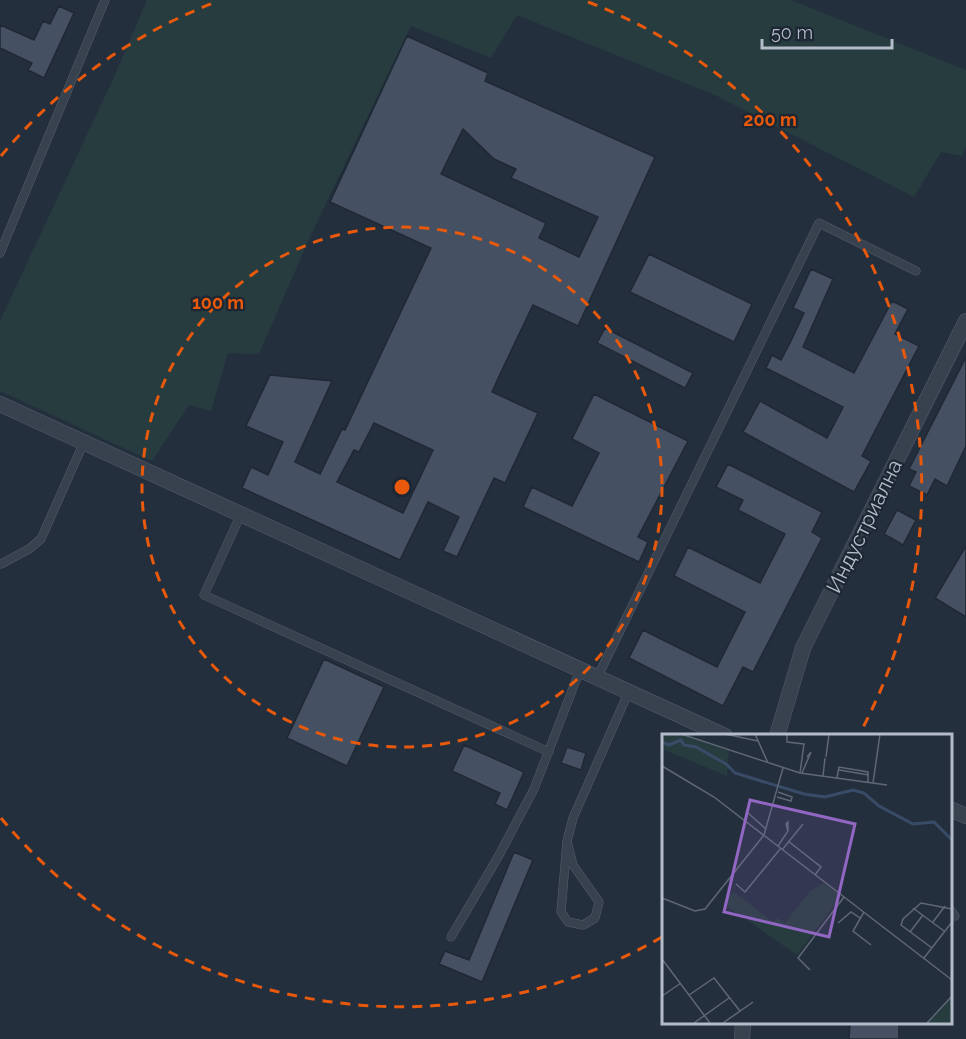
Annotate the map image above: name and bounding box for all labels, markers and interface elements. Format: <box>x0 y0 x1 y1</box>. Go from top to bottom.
scale bar <box>762 12 892 50</box>
text: 50 m <box>771 22 813 43</box>
text: 200 m <box>743 109 797 130</box>
text: 100 m <box>192 292 244 313</box>
street label: Индустриална <box>821 455 907 597</box>
centre of rings <box>392 477 412 497</box>
inset map <box>662 734 951 1024</box>

